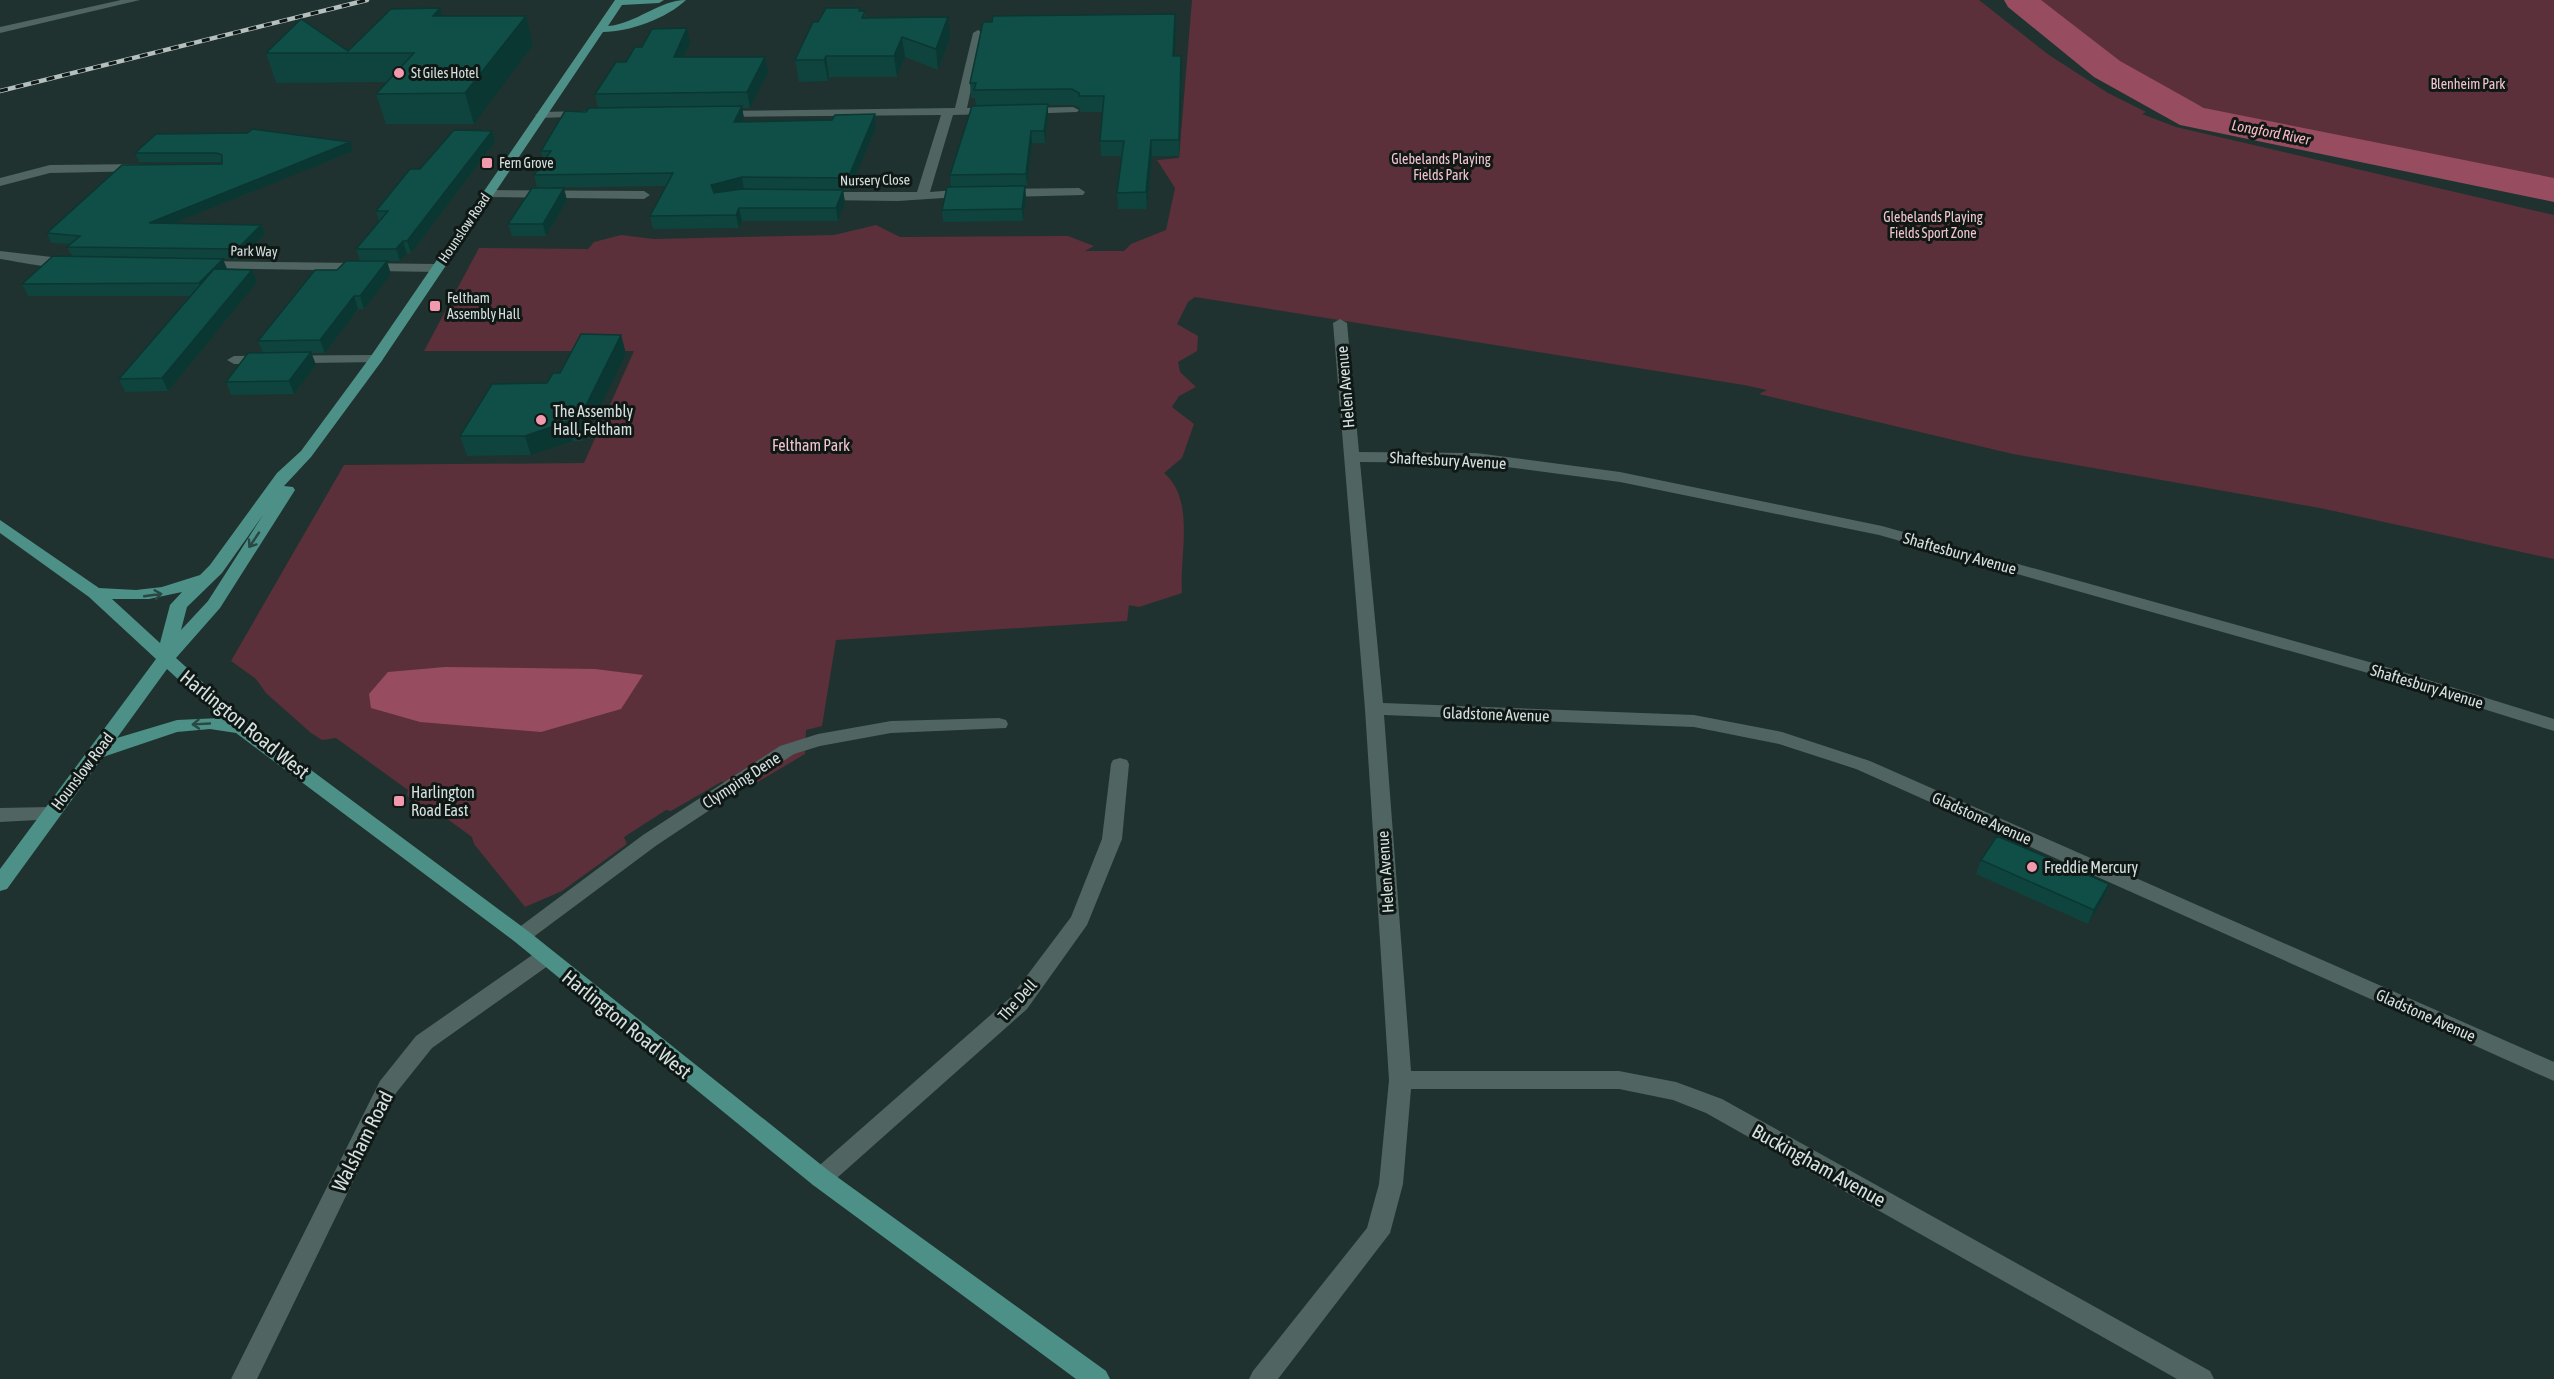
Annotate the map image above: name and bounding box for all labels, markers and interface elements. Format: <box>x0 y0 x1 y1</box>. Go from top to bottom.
place label: St Giles Hotel <box>411 65 479 81</box>
marker: St Giles Hotel <box>392 66 406 80</box>
park label: Blenheim Park <box>2430 76 2506 92</box>
water label: Longford River <box>2230 116 2312 148</box>
park label: Glebelands Playing Fields Park <box>1391 151 1491 183</box>
place label: Fern Grove <box>499 155 554 171</box>
marker: Fern Grove <box>480 156 494 170</box>
street label: Nursery Close <box>840 171 910 189</box>
street label: Hounslow Road <box>435 190 493 266</box>
park label: Glebelands Playing Fields Sport Zone <box>1883 209 1983 241</box>
street label: Park Way <box>230 243 278 259</box>
place label: Feltham Assembly Hall <box>447 290 520 322</box>
marker: Feltham Assembly Hall <box>428 299 442 313</box>
street label: Helen Avenue <box>1332 345 1358 429</box>
place label: The Assembly Hall, Feltham <box>553 402 634 438</box>
marker: The Assembly Hall, Feltham <box>534 413 548 427</box>
park label: Feltham Park <box>772 436 850 454</box>
street label: Shaftesbury Avenue <box>1389 448 1507 473</box>
street label: Shaftesbury Avenue <box>1901 528 2019 579</box>
one-way arrow <box>248 531 260 548</box>
one-way arrow <box>143 589 162 600</box>
street label: Shaftesbury Avenue <box>2368 660 2485 713</box>
street label: Harlington Road West <box>176 665 314 783</box>
street label: Gladstone Avenue <box>1442 703 1550 725</box>
one-way arrow <box>191 718 211 729</box>
street label: Hounslow Road <box>47 729 117 813</box>
street label: Clymping Dene <box>699 748 784 813</box>
place label: Harlington Road East <box>411 783 475 819</box>
street label: Gladstone Avenue <box>1930 788 2034 848</box>
marker: Harlington Road East <box>392 794 406 808</box>
street label: Helen Avenue <box>1373 830 1397 914</box>
place label: Freddie Mercury <box>2044 858 2138 877</box>
marker: Freddie Mercury <box>2025 860 2039 874</box>
street label: Harlington Road West <box>558 965 696 1083</box>
street label: The Dell <box>994 975 1040 1024</box>
street label: Gladstone Avenue <box>2374 985 2478 1045</box>
street label: Walsham Road <box>327 1087 397 1195</box>
street label: Buckingham Avenue <box>1748 1119 1890 1211</box>

